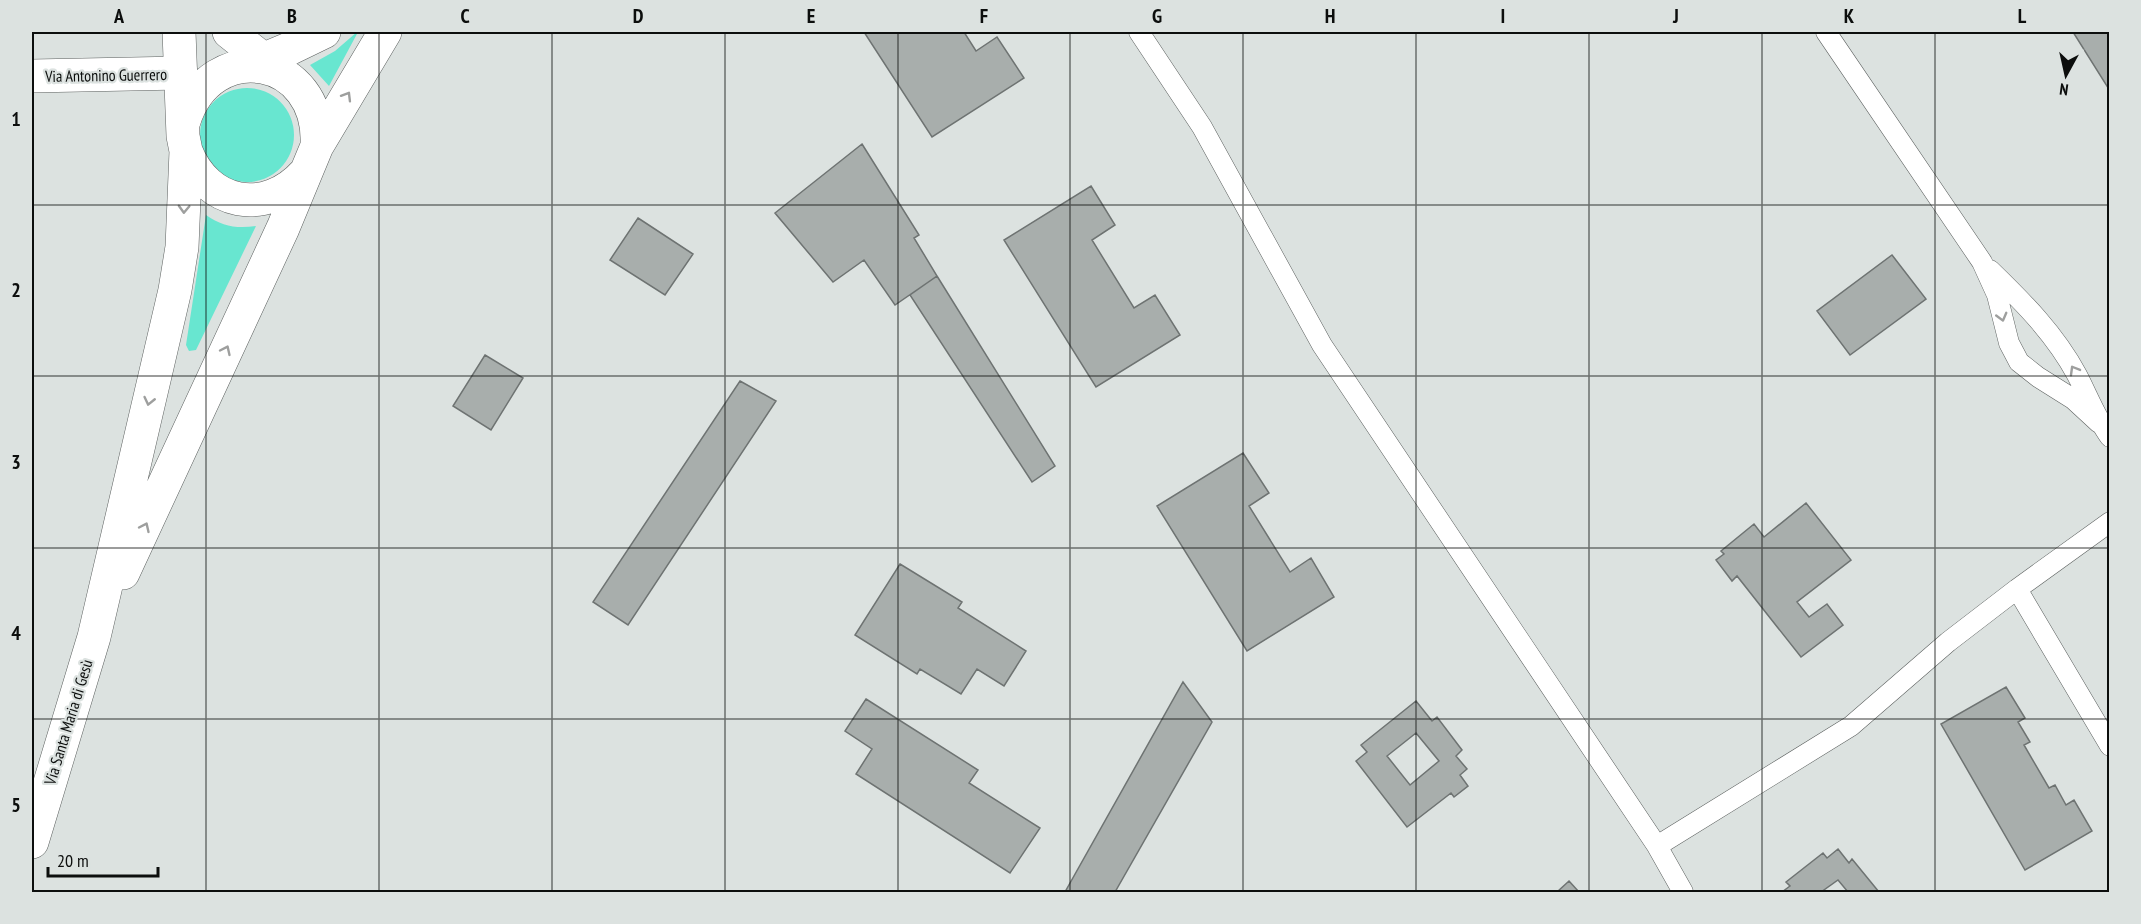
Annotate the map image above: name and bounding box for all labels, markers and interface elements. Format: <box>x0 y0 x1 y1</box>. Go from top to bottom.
text: A <box>113 3 125 29</box>
text: B <box>287 3 297 29</box>
text: C <box>460 3 470 29</box>
text: D <box>633 3 644 29</box>
text: E <box>807 3 815 29</box>
text: F <box>980 3 988 29</box>
text: G <box>1152 3 1162 29</box>
text: H <box>1325 3 1335 29</box>
text: I <box>1501 3 1505 29</box>
text: J <box>1672 3 1679 29</box>
text: K <box>1844 3 1855 29</box>
text: L <box>2018 3 2027 29</box>
north arrow <box>2036 45 2096 105</box>
street label: Via Antonino Guerrero <box>44 64 167 86</box>
text: N <box>2058 79 2070 100</box>
one-way arrow <box>339 91 351 102</box>
text: 1 <box>11 106 21 132</box>
one-way arrow <box>177 205 190 214</box>
text: 2 <box>11 277 21 303</box>
one-way arrow <box>1995 311 2008 321</box>
one-way arrow <box>219 345 231 356</box>
one-way arrow <box>2069 366 2081 376</box>
one-way arrow <box>143 395 156 405</box>
text: 3 <box>11 449 21 475</box>
one-way arrow <box>137 522 149 533</box>
text: 4 <box>11 620 21 646</box>
street label: Via Santa Maria di Gesù <box>39 657 97 788</box>
text: 5 <box>11 792 21 818</box>
scale bar <box>48 840 158 878</box>
text: 20 m <box>57 849 89 872</box>

